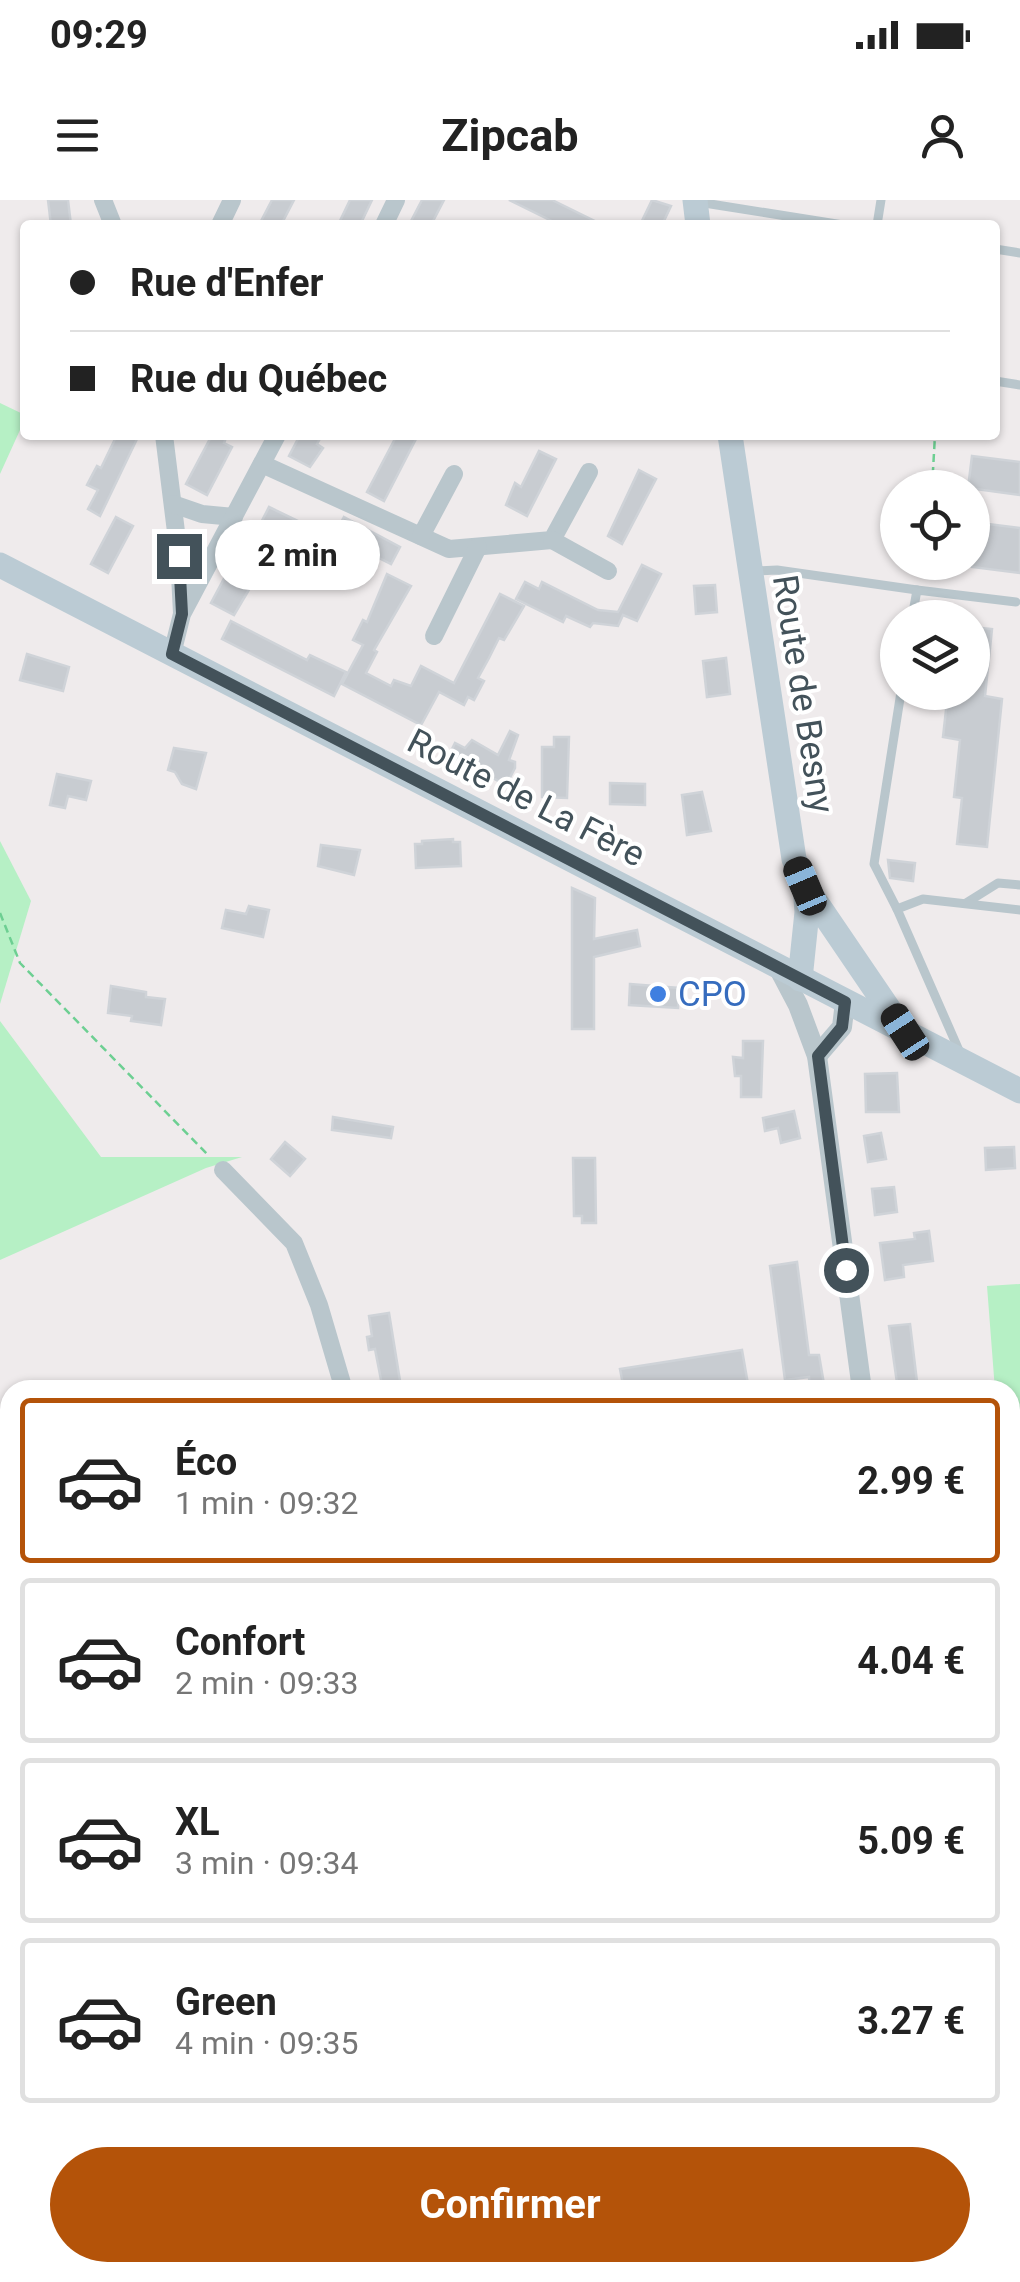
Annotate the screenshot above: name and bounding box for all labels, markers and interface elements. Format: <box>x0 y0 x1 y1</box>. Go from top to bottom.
text: 09:29 <box>50 13 148 57</box>
icon: menu <box>50 108 105 163</box>
icon: person <box>915 108 970 163</box>
text: Zipcab <box>441 109 579 162</box>
text: Rue d'Enfer <box>130 261 323 305</box>
text: Rue du Québec <box>130 357 387 401</box>
map controls <box>880 470 990 710</box>
button: locate <box>880 470 990 580</box>
callout: 2 min <box>214 521 379 591</box>
route end <box>157 534 202 579</box>
text: 2 min <box>257 536 338 574</box>
street label: Route de Besny <box>764 572 842 817</box>
button: layers <box>880 600 990 710</box>
street label: Route de La Fère <box>401 721 651 875</box>
car <box>779 853 831 919</box>
place label: CPO <box>678 974 747 1015</box>
marker: CPO <box>647 983 669 1005</box>
car <box>876 999 934 1065</box>
route start <box>824 1248 869 1293</box>
icon: car <box>55 1436 145 1526</box>
text: Éco <box>175 1440 237 1484</box>
text: 2.99 € <box>857 1459 965 1503</box>
text: 1 min · 09:32 <box>175 1484 358 1522</box>
icon: car <box>55 1616 145 1706</box>
text: Confort <box>175 1620 305 1664</box>
text: 4.04 € <box>857 1639 965 1683</box>
text: 2 min · 09:33 <box>175 1664 358 1702</box>
icon: car <box>55 1796 145 1886</box>
text: XL <box>175 1800 220 1844</box>
text: 5.09 € <box>857 1819 965 1863</box>
text: 3 min · 09:34 <box>175 1844 358 1882</box>
icon: car <box>55 1976 145 2066</box>
text: Green <box>175 1980 277 2024</box>
text: 3.27 € <box>857 1999 965 2043</box>
text: 4 min · 09:35 <box>175 2024 358 2062</box>
button: Confirmer <box>50 2147 970 2262</box>

